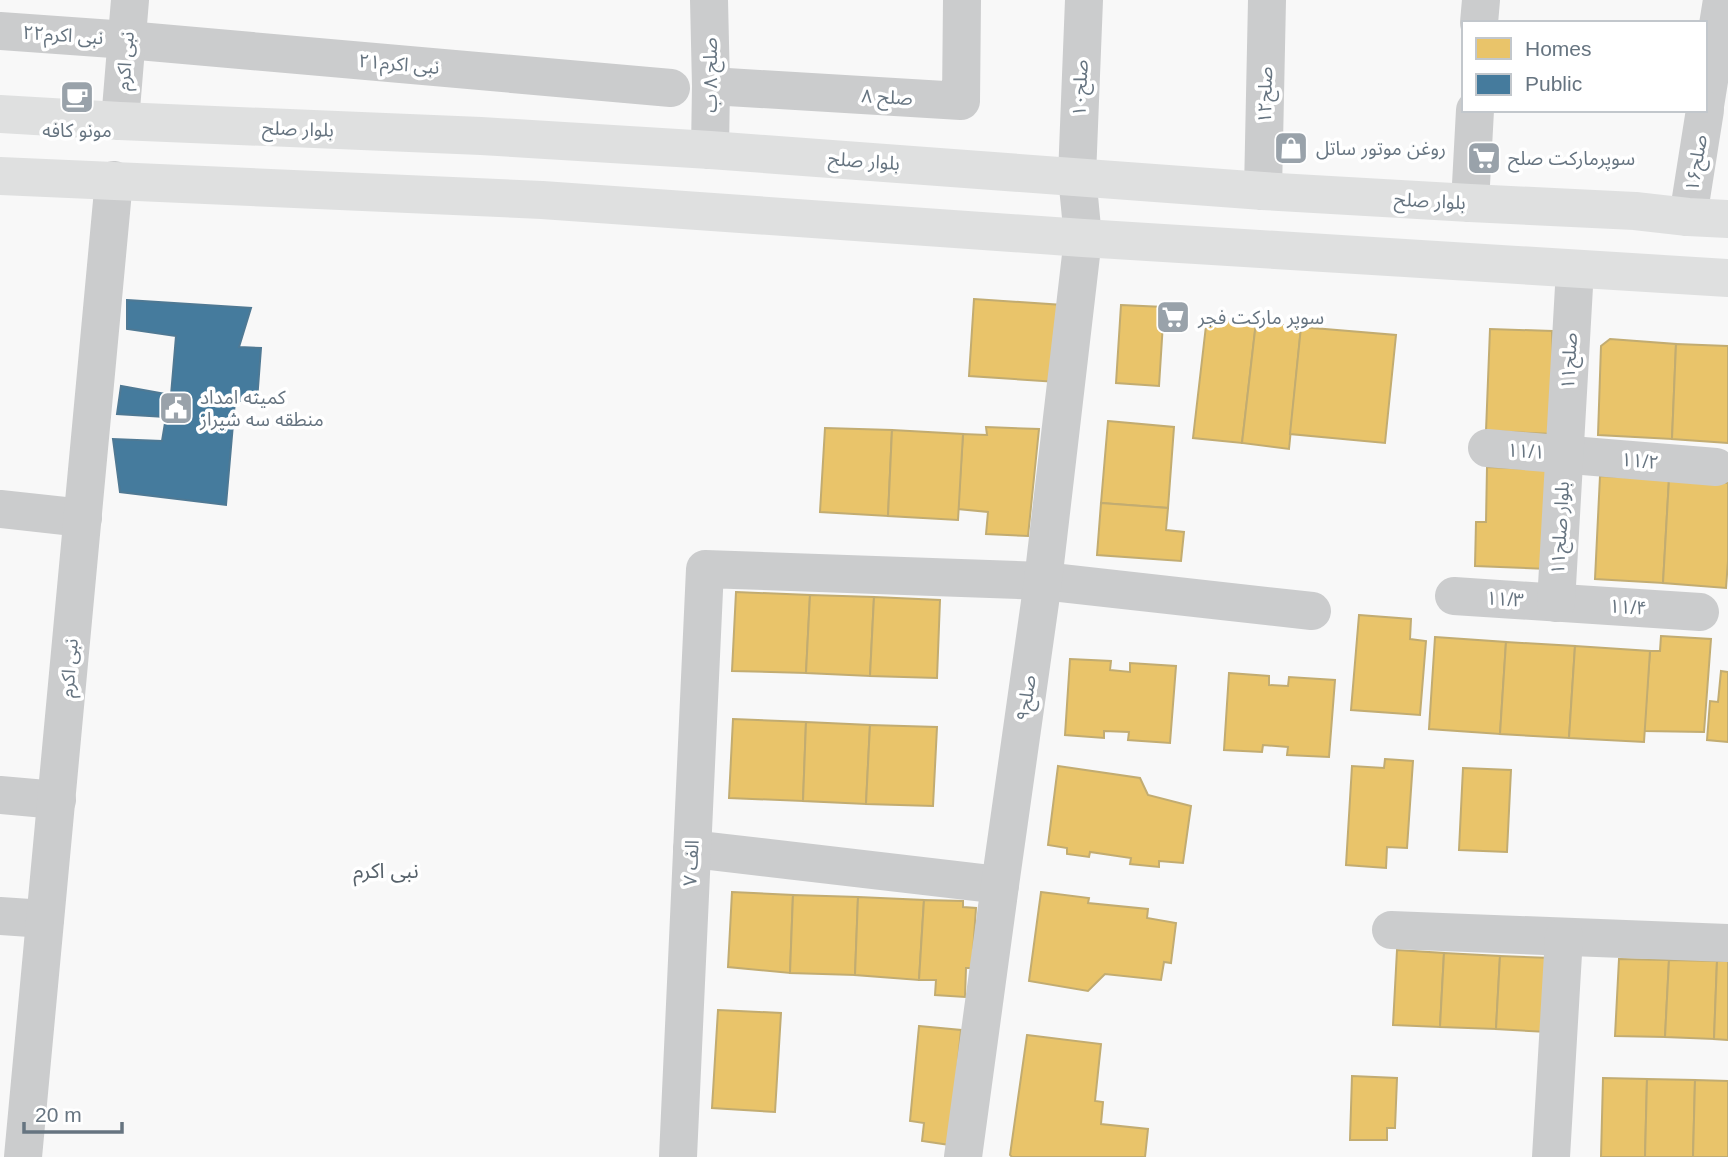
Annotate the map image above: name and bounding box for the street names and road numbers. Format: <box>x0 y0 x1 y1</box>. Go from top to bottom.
street label: نبی اکرم۲۲ <box>22 22 104 52</box>
street label: نبی اکرم <box>112 31 142 92</box>
street label: صلح ۸ ب <box>700 37 725 113</box>
street label: نبی اکرم۲۱ <box>357 50 440 82</box>
street label: صلح۱۰ <box>1069 59 1095 117</box>
street label: صلح۱۲ <box>1254 66 1280 124</box>
street label: ۸ صلح <box>861 85 913 113</box>
street label: بلوار صلح <box>262 117 334 145</box>
street label: صلح۱۶ <box>1681 133 1715 193</box>
street label: بلوار صلح <box>827 148 901 178</box>
street label: بلوار صلح <box>1393 189 1466 217</box>
street label: صلح۱۱ <box>1557 332 1585 390</box>
street label: ۱۱/۱ <box>1506 439 1546 463</box>
street label: ۱۱/۲ <box>1620 449 1660 473</box>
street label: بلوار صلح۱۱ <box>1547 481 1577 575</box>
street label: ۱۱/۳ <box>1485 587 1525 611</box>
street label: ۱۱/۴ <box>1608 595 1648 619</box>
street label: نبی اکرم <box>56 638 86 699</box>
street label: صلح۹ <box>1012 674 1044 723</box>
street label: ۷ الف <box>679 839 703 887</box>

